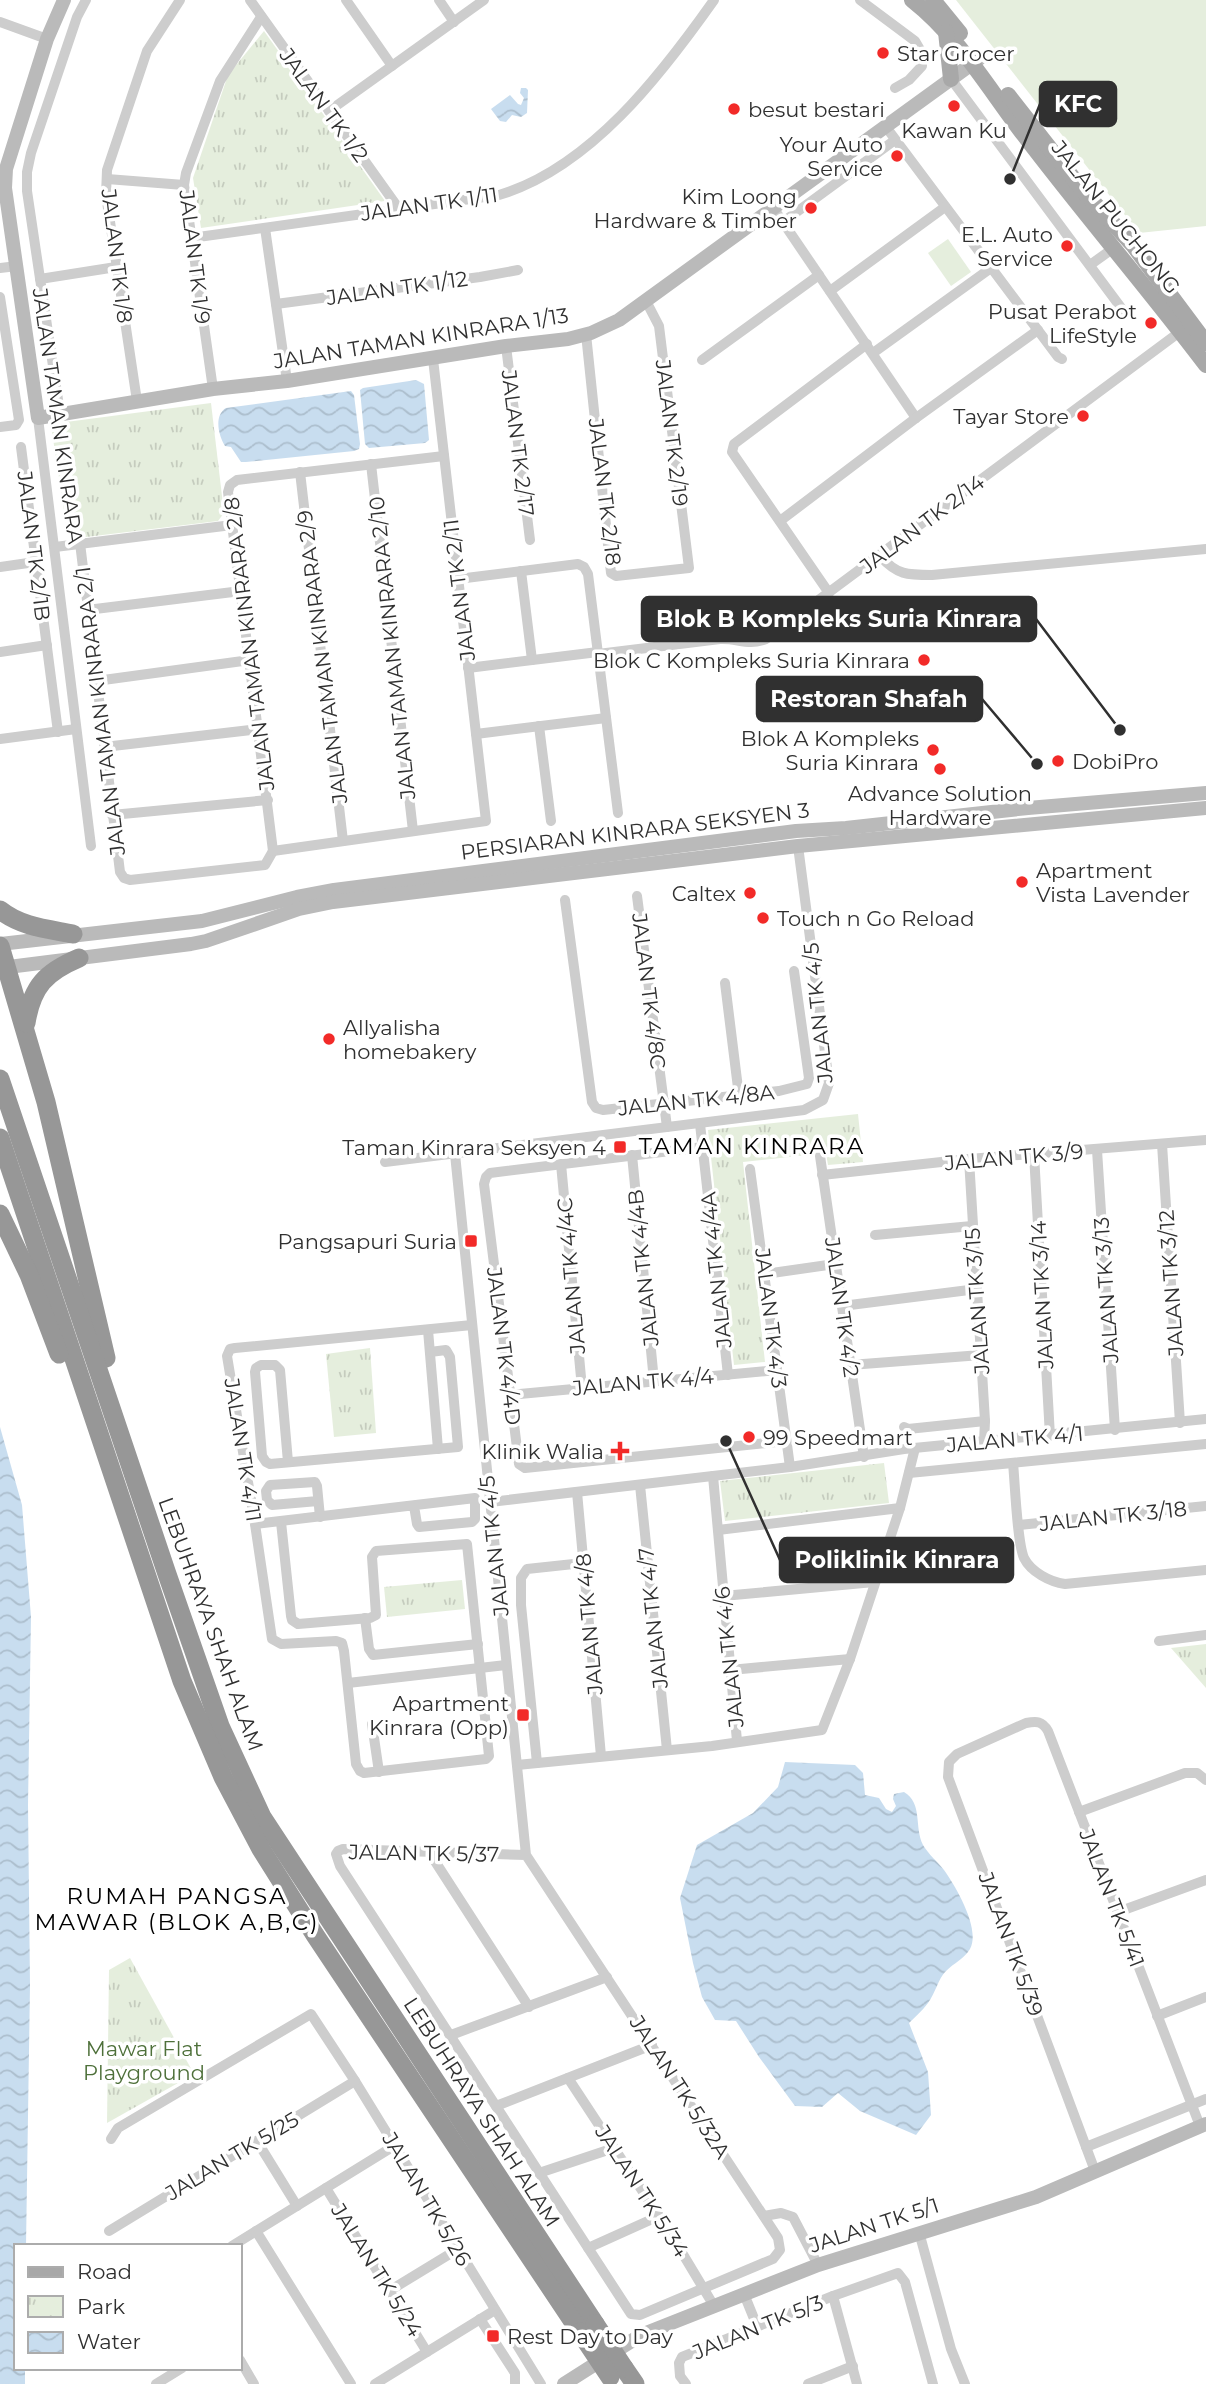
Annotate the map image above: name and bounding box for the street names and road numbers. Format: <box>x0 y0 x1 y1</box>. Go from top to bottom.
street label: JALAN TK 1/2 <box>274 43 374 167</box>
street label: JALAN PUCHONG <box>1046 135 1185 299</box>
street label: JALAN TK 1/11 <box>358 182 499 226</box>
street label: JALAN TK 1/8 <box>96 186 138 325</box>
street label: JALAN TK 1/9 <box>174 187 216 326</box>
street label: JALAN TK 1/12 <box>324 266 469 310</box>
street label: JALAN TAMAN KINRARA <box>28 285 88 546</box>
street label: JALAN TAMAN KINRARA 1/13 <box>271 302 570 374</box>
street label: JALAN TK 2/19 <box>650 357 693 508</box>
street label: JALAN TK 2/17 <box>496 367 539 518</box>
street label: JALAN TK 2/18 <box>583 416 626 567</box>
street label: JALAN TK 2/1B <box>12 469 56 622</box>
street label: JALAN TK 2/14 <box>854 469 989 579</box>
street label: JALAN TAMAN KINRARA 2/10 <box>364 495 420 802</box>
street label: JALAN TAMAN KINRARA 2/8 <box>219 496 280 793</box>
street label: JALAN TAMAN KINRARA 2/9 <box>292 509 353 806</box>
street label: JALAN TK 2/11 <box>438 518 480 663</box>
street label: JALAN TAMAN KINRARA 2/1 <box>70 565 130 858</box>
street label: PERSIARAN KINRARA SEKSYEN 3 <box>459 797 811 865</box>
street label: JALAN TK 4/8C <box>627 911 671 1071</box>
street label: JALAN TK 4/5 <box>798 941 838 1085</box>
street label: JALAN TK 4/8A <box>616 1079 776 1121</box>
street label: JALAN TK 3/9 <box>942 1138 1085 1176</box>
street label: JALAN TK 4/4B <box>622 1188 664 1349</box>
street label: JALAN TK 4/4A <box>695 1190 737 1350</box>
street label: JALAN TK 4/4C <box>552 1197 590 1356</box>
street label: JALAN TK 3/12 <box>1153 1209 1189 1358</box>
street label: JALAN TK 3/13 <box>1088 1216 1124 1365</box>
street label: JALAN TK 3/14 <box>1026 1220 1058 1371</box>
street label: JALAN TK 3/15 <box>959 1227 995 1376</box>
street label: JALAN TK 4/2 <box>820 1234 864 1379</box>
street label: JALAN TK 4/3 <box>750 1245 792 1390</box>
street label: JALAN TK 4/4D <box>482 1265 526 1426</box>
street label: JALAN TK 4/4 <box>570 1363 715 1401</box>
street label: JALAN TK 4/11 <box>219 1375 267 1524</box>
street label: JALAN TK 4/1 <box>944 1421 1085 1458</box>
street label: JALAN TK 4/5 <box>474 1474 514 1618</box>
street label: LEBUHRAYA SHAH ALAM <box>153 1494 269 1754</box>
street label: JALAN TK 3/18 <box>1037 1496 1188 1536</box>
street label: JALAN TK 4/7 <box>633 1546 673 1691</box>
street label: JALAN TK 4/8 <box>570 1552 608 1697</box>
street label: JALAN TK 4/6 <box>709 1585 749 1730</box>
street label: JALAN TK 5/41 <box>1074 1824 1150 1971</box>
street label: JALAN TK 5/37 <box>347 1839 500 1867</box>
street label: JALAN TK 5/39 <box>973 1868 1049 2019</box>
street label: LEBUHRAYA SHAH ALAM <box>398 1993 566 2231</box>
street label: JALAN TK 5/32A <box>624 2010 736 2164</box>
street label: JALAN TK 5/25 <box>160 2106 303 2206</box>
street label: JALAN TK 5/34 <box>589 2119 694 2262</box>
street label: JALAN TK 5/26 <box>377 2127 477 2270</box>
street label: JALAN TK 5/1 <box>805 2192 942 2258</box>
street label: JALAN TK 5/24 <box>326 2198 428 2341</box>
street label: JALAN TK 5/3 <box>688 2289 827 2365</box>

